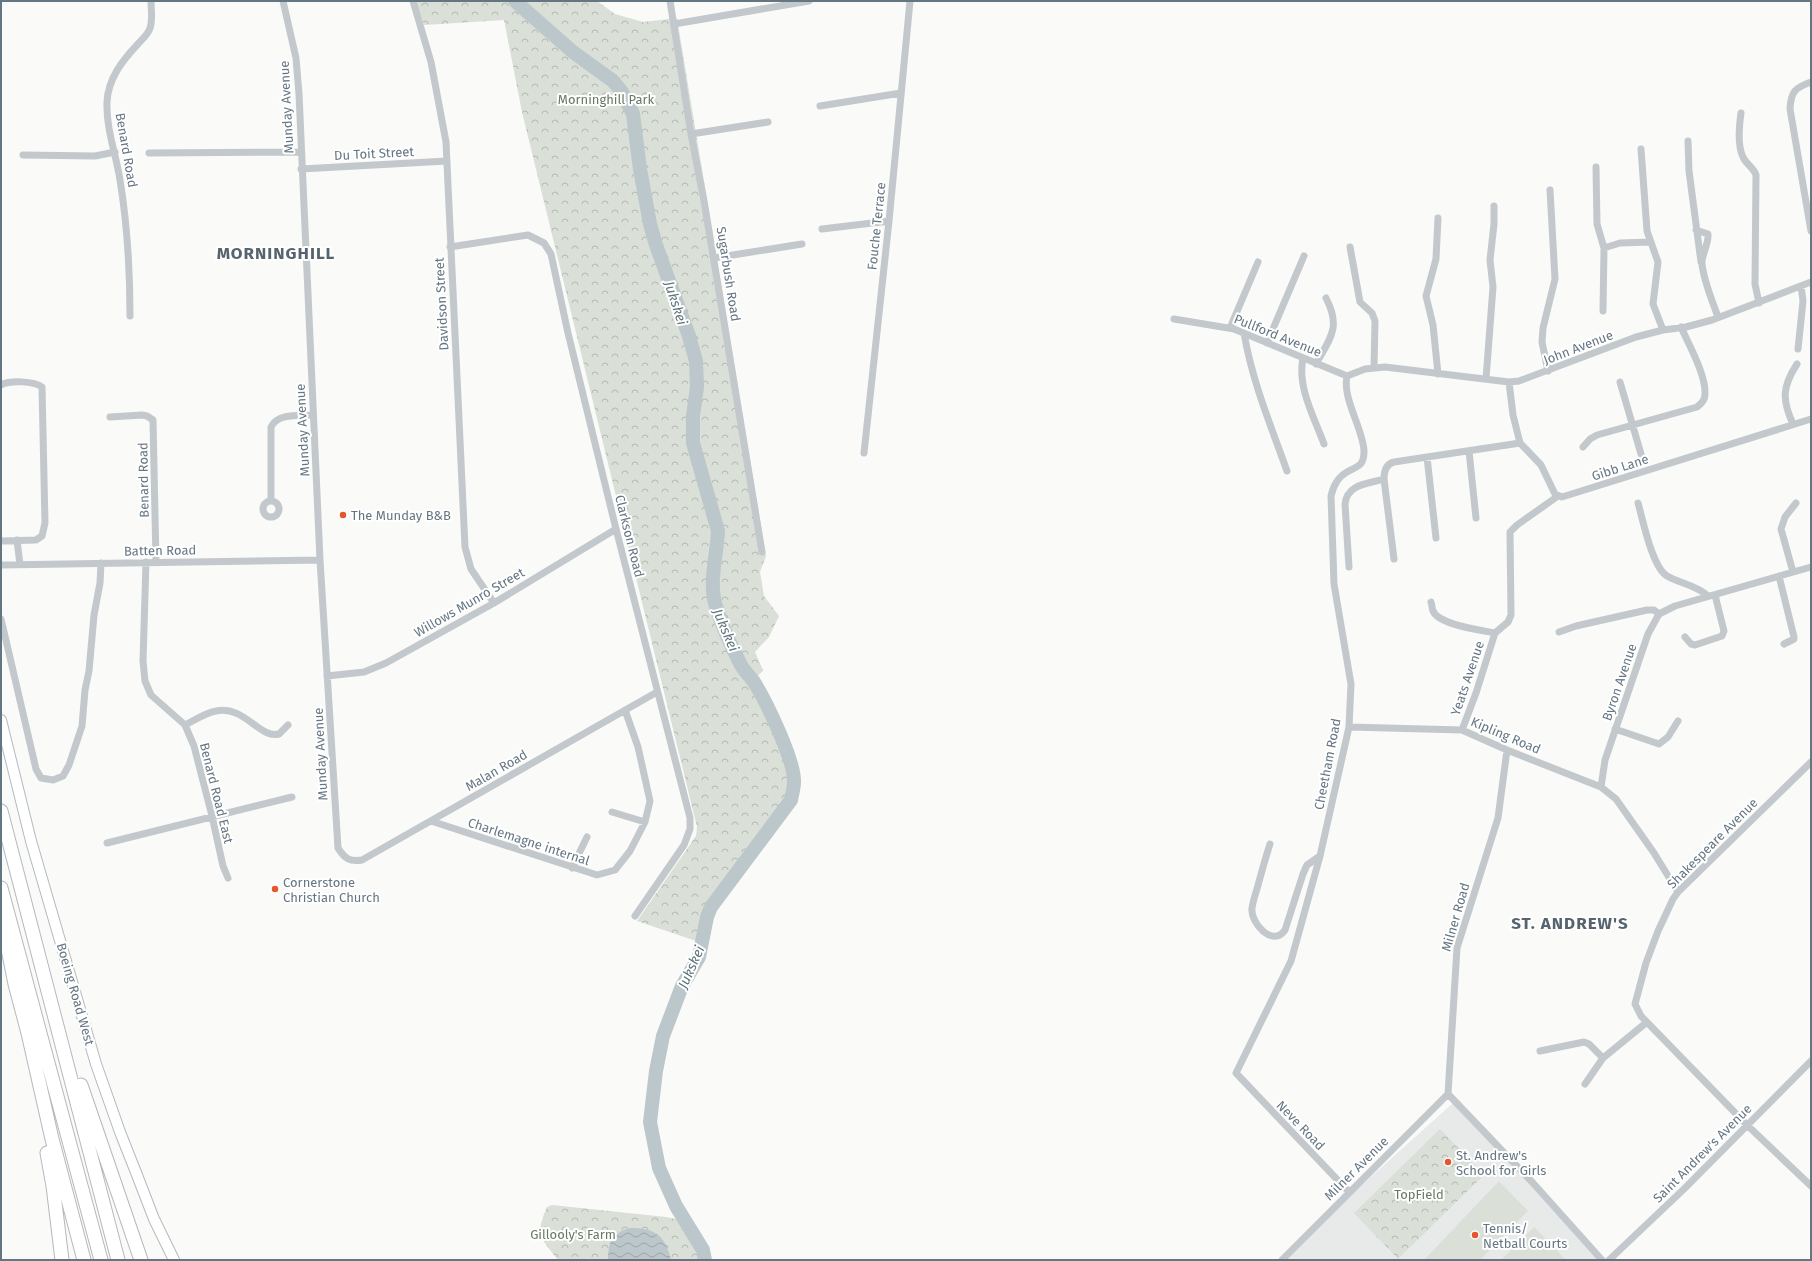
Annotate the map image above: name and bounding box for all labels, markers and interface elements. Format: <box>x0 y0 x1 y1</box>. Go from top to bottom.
street label: Munday Avenue <box>277 60 296 154</box>
park label: Morninghill Park <box>558 92 654 107</box>
street label: Benard Road <box>113 112 140 189</box>
street label: Du Toit Street <box>334 144 415 163</box>
street label: Fouche Terrace <box>864 181 889 271</box>
street label: Sugarbush Road <box>714 226 743 322</box>
district label: MORNINGHILL <box>217 243 335 264</box>
street label: Davidson Street <box>432 257 451 351</box>
water label: Jukskei <box>660 278 691 327</box>
street label: Pullford Avenue <box>1232 311 1324 360</box>
street label: John Avenue <box>1541 327 1615 368</box>
street label: Munday Avenue <box>293 383 312 477</box>
street label: Benard Road <box>135 442 152 518</box>
street label: Gibb Lane <box>1590 451 1650 484</box>
street label: Clarkson Road <box>612 493 647 579</box>
place label: The Munday B&B <box>351 508 451 523</box>
marker: The Munday B&B <box>338 510 348 520</box>
street label: Batten Road <box>124 542 196 559</box>
street label: Willows Munro Street <box>412 565 527 640</box>
water label: Jukskei <box>709 605 742 654</box>
street label: Yeats Avenue <box>1448 639 1487 717</box>
street label: Byron Avenue <box>1599 642 1640 723</box>
street label: Munday Avenue <box>311 707 330 801</box>
street label: Kipling Road <box>1469 714 1543 757</box>
street label: Cheetham Road <box>1311 717 1344 811</box>
street label: Benard Road East <box>197 741 236 845</box>
street label: Malan Road <box>463 747 530 794</box>
street label: Shakespeare Avenue <box>1664 795 1761 892</box>
street label: Charlemagne internal <box>466 815 592 868</box>
place label: Cornerstone Christian Church <box>283 875 380 905</box>
street label: Milner Road <box>1439 881 1472 953</box>
marker: Cornerstone Christian Church <box>270 884 280 894</box>
district label: ST. ANDREW'S <box>1511 913 1629 934</box>
street label: Boeing Road West <box>54 941 97 1047</box>
water label: Jukskei <box>674 943 708 992</box>
street label: Neve Road <box>1273 1098 1328 1153</box>
street label: Saint Andrew's Avenue <box>1650 1101 1755 1206</box>
street label: Milner Avenue <box>1321 1133 1391 1203</box>
place label: St. Andrew's School for Girls <box>1456 1148 1546 1178</box>
marker: St. Andrew's School for Girls <box>1443 1157 1453 1167</box>
park label: TopField <box>1394 1187 1444 1202</box>
place label: Tennis/ Netball Courts <box>1483 1221 1567 1251</box>
park label: Gillooly's Farm <box>530 1227 616 1242</box>
marker: Tennis/ Netball Courts <box>1470 1230 1480 1240</box>

